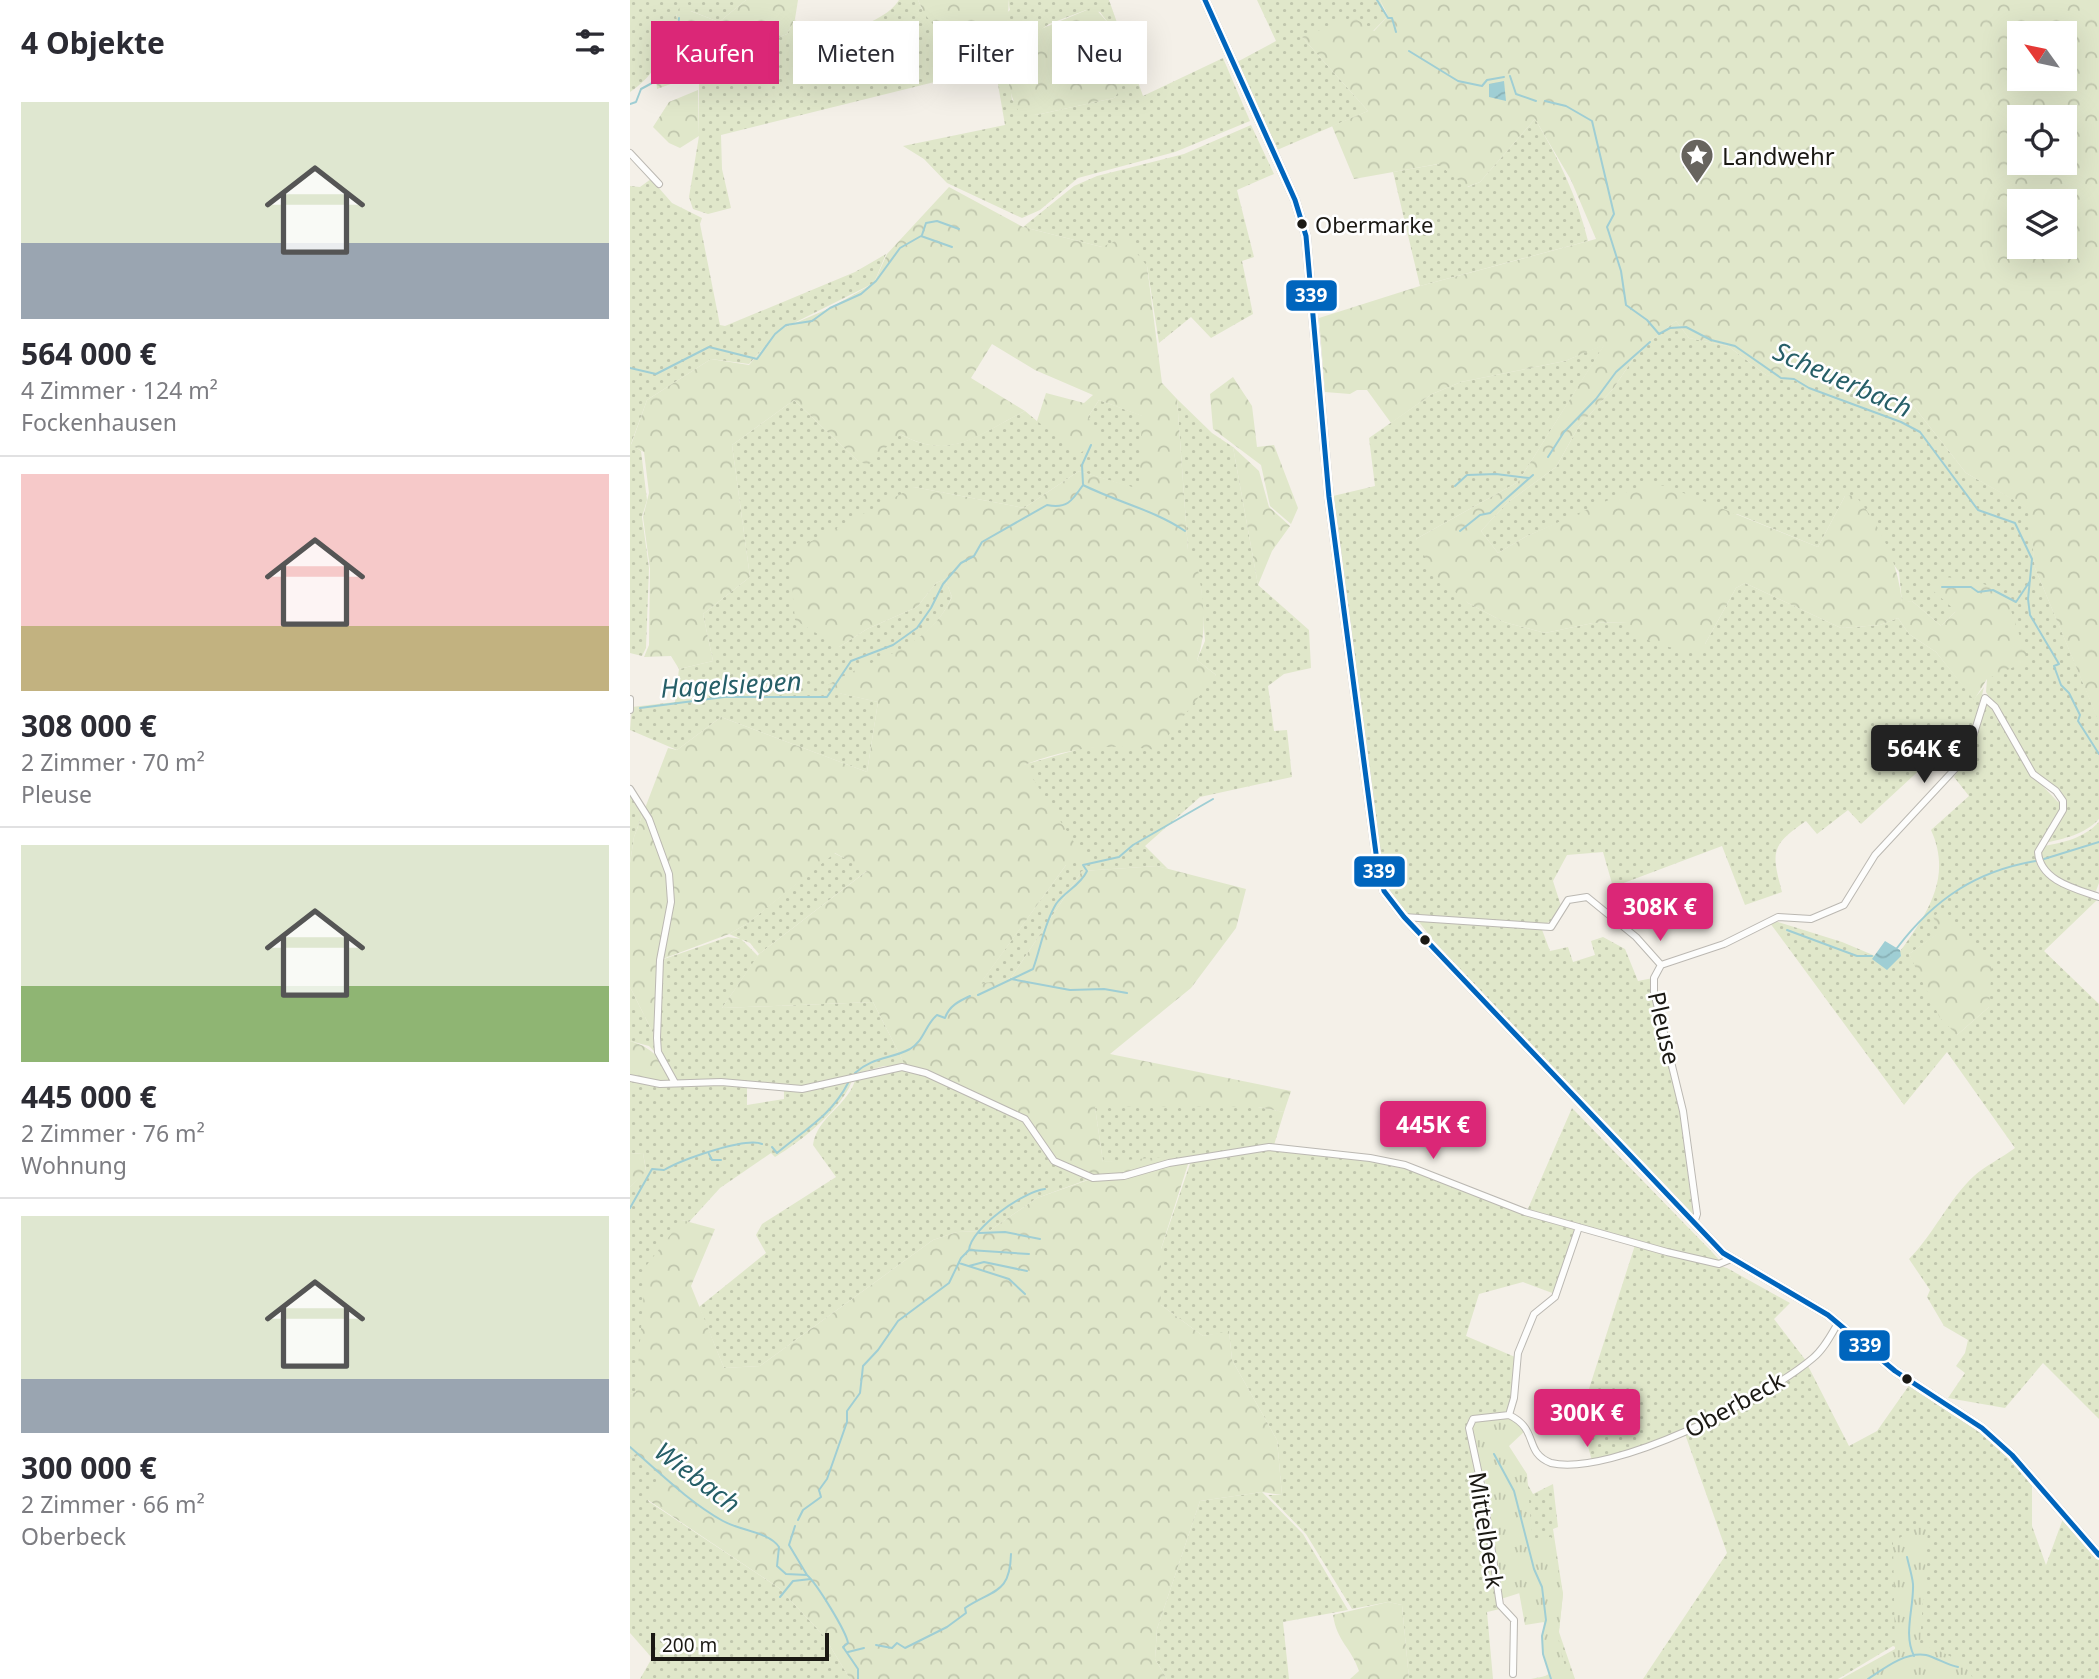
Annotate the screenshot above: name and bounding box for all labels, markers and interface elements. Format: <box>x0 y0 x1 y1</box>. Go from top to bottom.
chip: Kaufen <box>651 21 779 84</box>
chip: Mieten <box>793 21 919 84</box>
chip: Filter <box>933 21 1038 84</box>
chip: Neu <box>1052 21 1147 84</box>
north arrow <box>2007 21 2077 91</box>
map controls <box>2007 21 2077 259</box>
text: 4 Objekte <box>21 22 165 63</box>
icon: filters <box>571 23 609 61</box>
button: locate <box>2007 105 2077 175</box>
place icon: Landwehr <box>1678 136 1716 185</box>
place label: Landwehr <box>1722 139 1835 172</box>
icon: home <box>252 147 378 273</box>
button: layers <box>2007 189 2077 259</box>
place label: Obermarke <box>1315 209 1433 239</box>
marker: Obermarke <box>1295 217 1309 231</box>
line badge: 339 <box>1285 279 1338 312</box>
text: 339 <box>1295 282 1327 308</box>
water label: Scheuerbach <box>1768 332 1918 426</box>
text: 564 000 € <box>21 333 157 374</box>
text: 4 Zimmer · 124 m² <box>21 374 218 406</box>
text: Fockenhausen <box>21 406 177 438</box>
icon: home <box>252 519 378 645</box>
water label: Hagelsiepen <box>660 662 802 706</box>
text: 308 000 € <box>21 705 157 746</box>
pin: 564K € <box>1867 726 1981 785</box>
text: 564K € <box>1887 732 1961 764</box>
text: 2 Zimmer · 70 m² <box>21 746 205 778</box>
text: Pleuse <box>21 778 92 810</box>
line badge: 339 <box>1353 855 1406 888</box>
text: 339 <box>1363 858 1395 884</box>
pin: 308K € <box>1603 884 1717 943</box>
icon: home <box>252 890 378 1016</box>
text: 308K € <box>1623 890 1697 922</box>
unlabelled marker <box>1418 933 1432 947</box>
street label: Pleuse <box>1641 988 1689 1068</box>
text: 445 000 € <box>21 1076 157 1117</box>
pin: 445K € <box>1376 1102 1490 1161</box>
text: 445K € <box>1396 1108 1470 1140</box>
text: 2 Zimmer · 76 m² <box>21 1117 205 1149</box>
text: Wohnung <box>21 1149 127 1181</box>
icon: home <box>252 1261 378 1387</box>
line badge: 339 <box>1838 1329 1891 1362</box>
text: 339 <box>1849 1332 1881 1358</box>
street label: Oberbeck <box>1678 1363 1790 1445</box>
unlabelled marker <box>1900 1372 1914 1386</box>
pin: 300K € <box>1530 1390 1644 1449</box>
text: 300K € <box>1550 1396 1624 1428</box>
water label: Wiebach <box>648 1433 748 1521</box>
text: 300 000 € <box>21 1447 157 1488</box>
street label: Mittelbeck <box>1462 1469 1513 1591</box>
text: 2 Zimmer · 66 m² <box>21 1488 205 1520</box>
text: Oberbeck <box>21 1520 126 1552</box>
scale bar <box>651 1630 830 1662</box>
text: 200 m <box>662 1632 717 1658</box>

